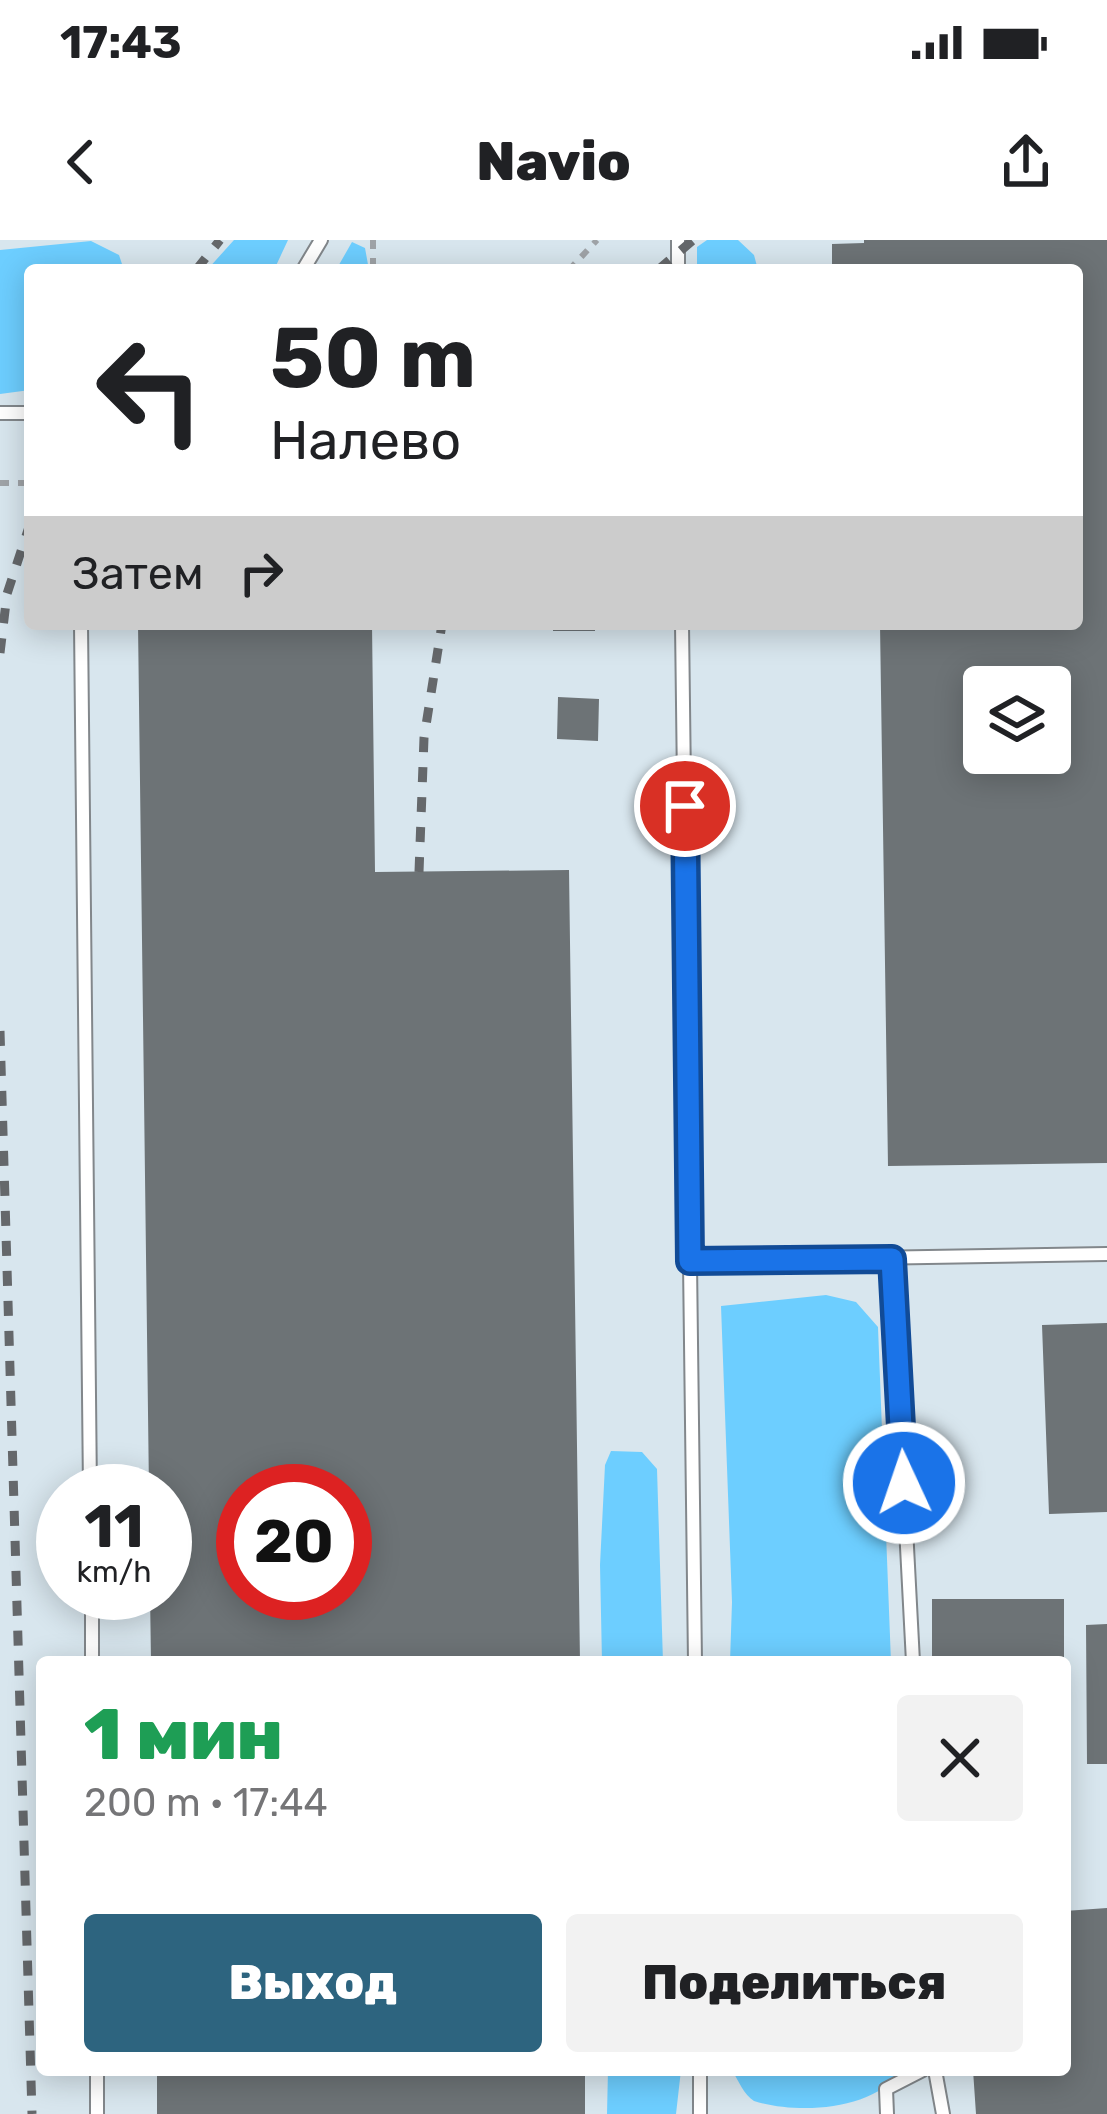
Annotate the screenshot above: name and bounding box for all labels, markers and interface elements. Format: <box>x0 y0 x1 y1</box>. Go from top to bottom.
text: 17:43 <box>60 16 182 69</box>
icon: back <box>48 129 114 195</box>
icon: share <box>993 129 1059 195</box>
text: Navio <box>476 130 631 194</box>
text: 50 m <box>270 308 476 408</box>
icon: left <box>72 312 228 468</box>
text: Налево <box>270 409 461 473</box>
icon: right <box>228 540 294 606</box>
text: Затем <box>72 547 204 600</box>
map controls <box>963 666 1071 774</box>
button: layers <box>963 666 1071 774</box>
pin <box>634 755 736 857</box>
icon: arrive <box>652 773 718 839</box>
position arrow <box>841 1420 967 1546</box>
speed limit sign: 20 <box>216 1464 372 1620</box>
text: 11 <box>84 1491 144 1562</box>
text: km/h <box>77 1554 151 1590</box>
text: 1 мин <box>84 1692 283 1777</box>
button: close <box>897 1695 1023 1821</box>
text: 200 m · 17:44 <box>84 1780 328 1826</box>
button: Выход <box>84 1914 542 2052</box>
button: Поделиться <box>566 1914 1023 2052</box>

